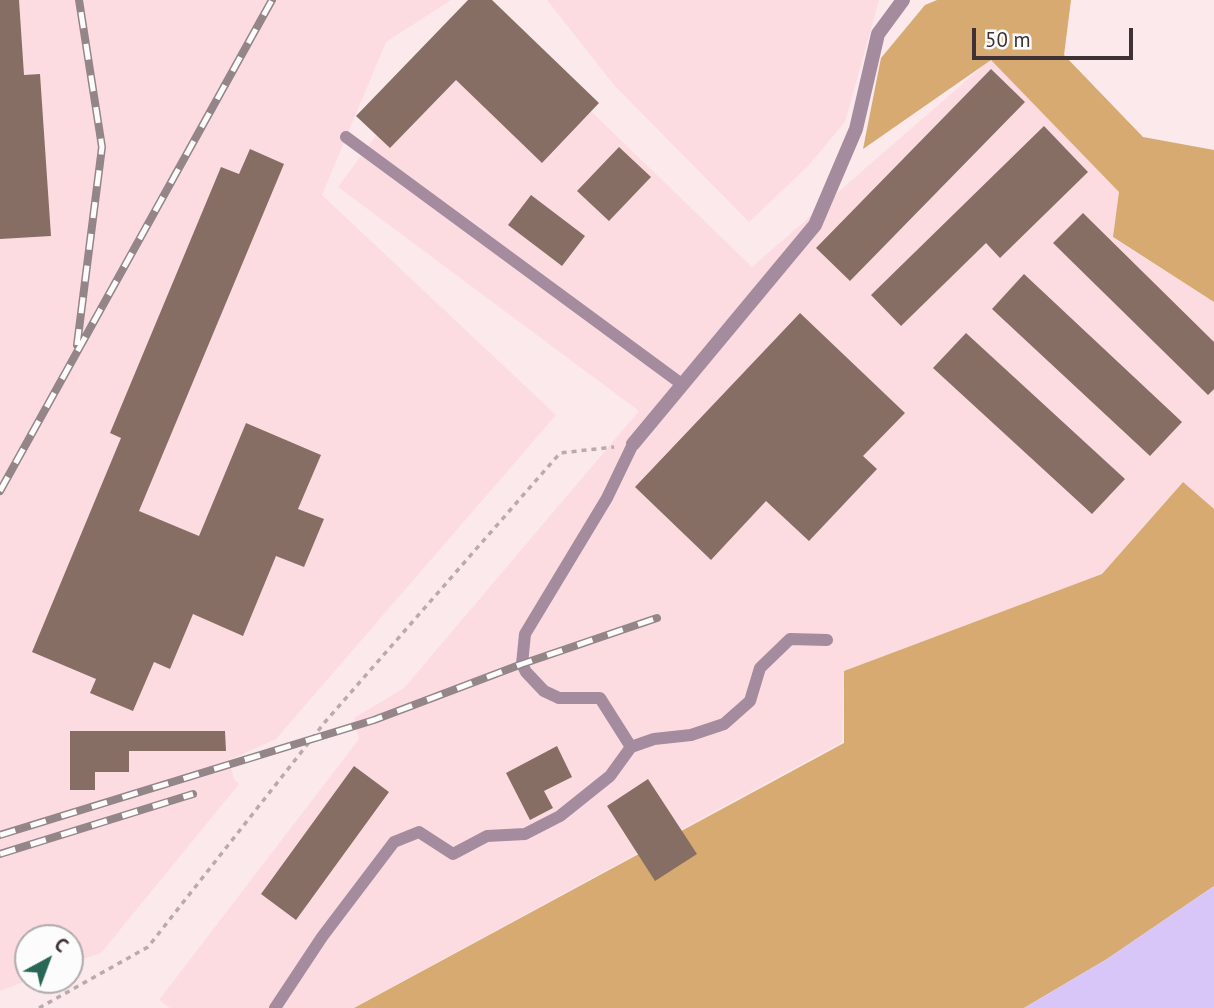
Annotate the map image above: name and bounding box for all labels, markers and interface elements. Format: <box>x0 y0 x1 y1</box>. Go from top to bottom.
scale bar <box>976 14 1137 58</box>
text: 50 m <box>985 26 1031 53</box>
north arrow <box>14 924 84 994</box>
text: С <box>50 932 73 957</box>

